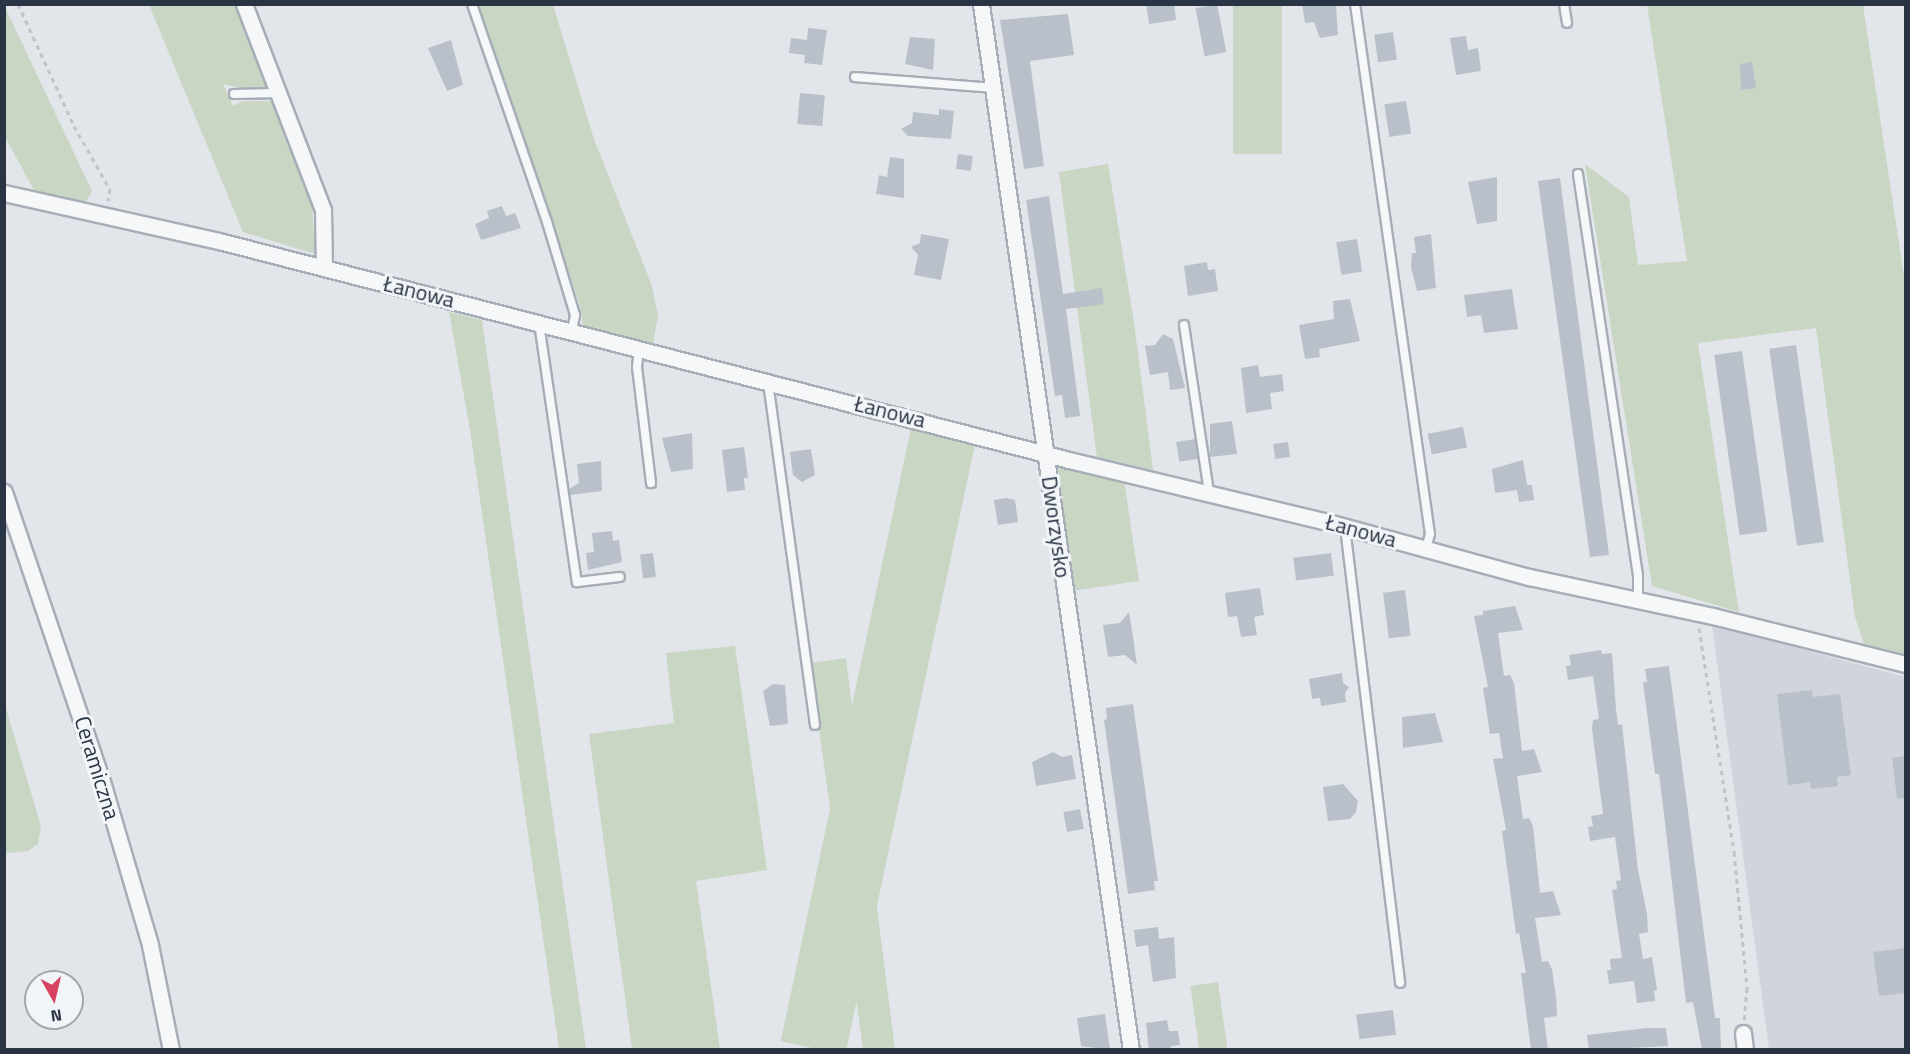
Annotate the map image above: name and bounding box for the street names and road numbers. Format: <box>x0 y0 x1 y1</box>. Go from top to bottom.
street label: Łanowa <box>381 270 457 314</box>
street label: Łanowa <box>852 390 928 434</box>
street label: Dworzysko <box>1036 474 1076 580</box>
street label: Łanowa <box>1322 509 1400 553</box>
street label: Ceramiczna <box>69 713 125 823</box>

